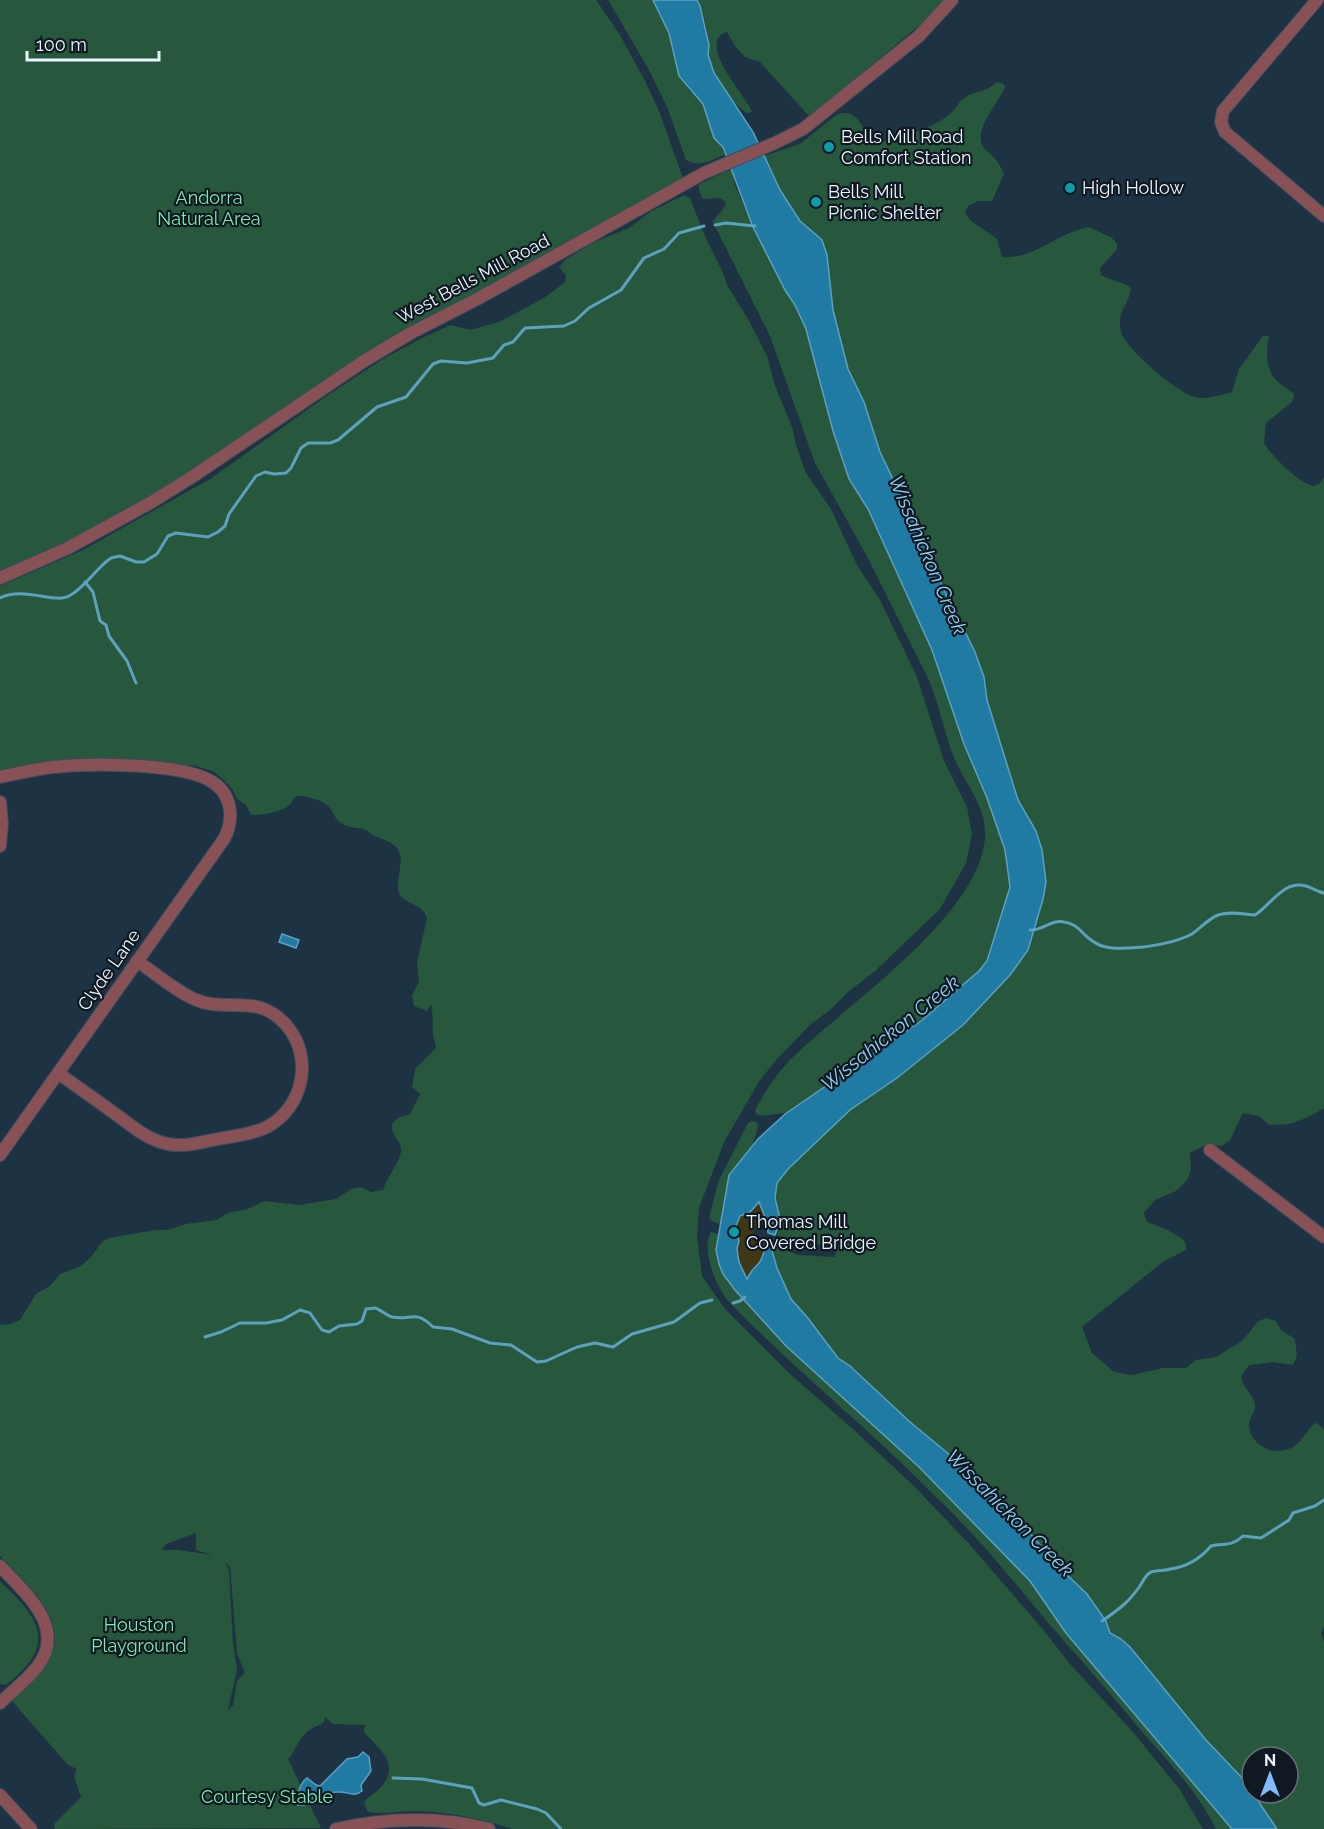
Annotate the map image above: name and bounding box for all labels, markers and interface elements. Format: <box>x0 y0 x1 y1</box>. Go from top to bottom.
scale bar <box>27 24 159 62</box>
text: 100 m <box>36 34 87 55</box>
place label: Bells Mill Road Comfort Station <box>841 126 972 168</box>
marker: Bells Mill Road Comfort Station <box>822 140 836 154</box>
place label: High Hollow <box>1082 177 1184 198</box>
place label: Bells Mill Picnic Shelter <box>828 181 942 223</box>
marker: High Hollow <box>1063 181 1077 195</box>
park label: Andorra Natural Area <box>157 187 261 229</box>
marker: Bells Mill Picnic Shelter <box>809 195 823 209</box>
street label: West Bells Mill Road <box>393 229 553 328</box>
water label: Wissahickon Creek <box>884 472 973 639</box>
street label: Clyde Lane <box>73 925 144 1014</box>
water label: Wissahickon Creek <box>816 970 964 1096</box>
place label: Thomas Mill Covered Bridge <box>746 1211 876 1253</box>
marker: Thomas Mill Covered Bridge <box>727 1225 741 1239</box>
water label: Wissahickon Creek <box>941 1444 1079 1582</box>
park label: Houston Playground <box>91 1614 187 1656</box>
north arrow <box>1240 1745 1300 1805</box>
text: N <box>1264 1751 1276 1770</box>
park label: Courtesy Stable <box>201 1786 333 1807</box>

